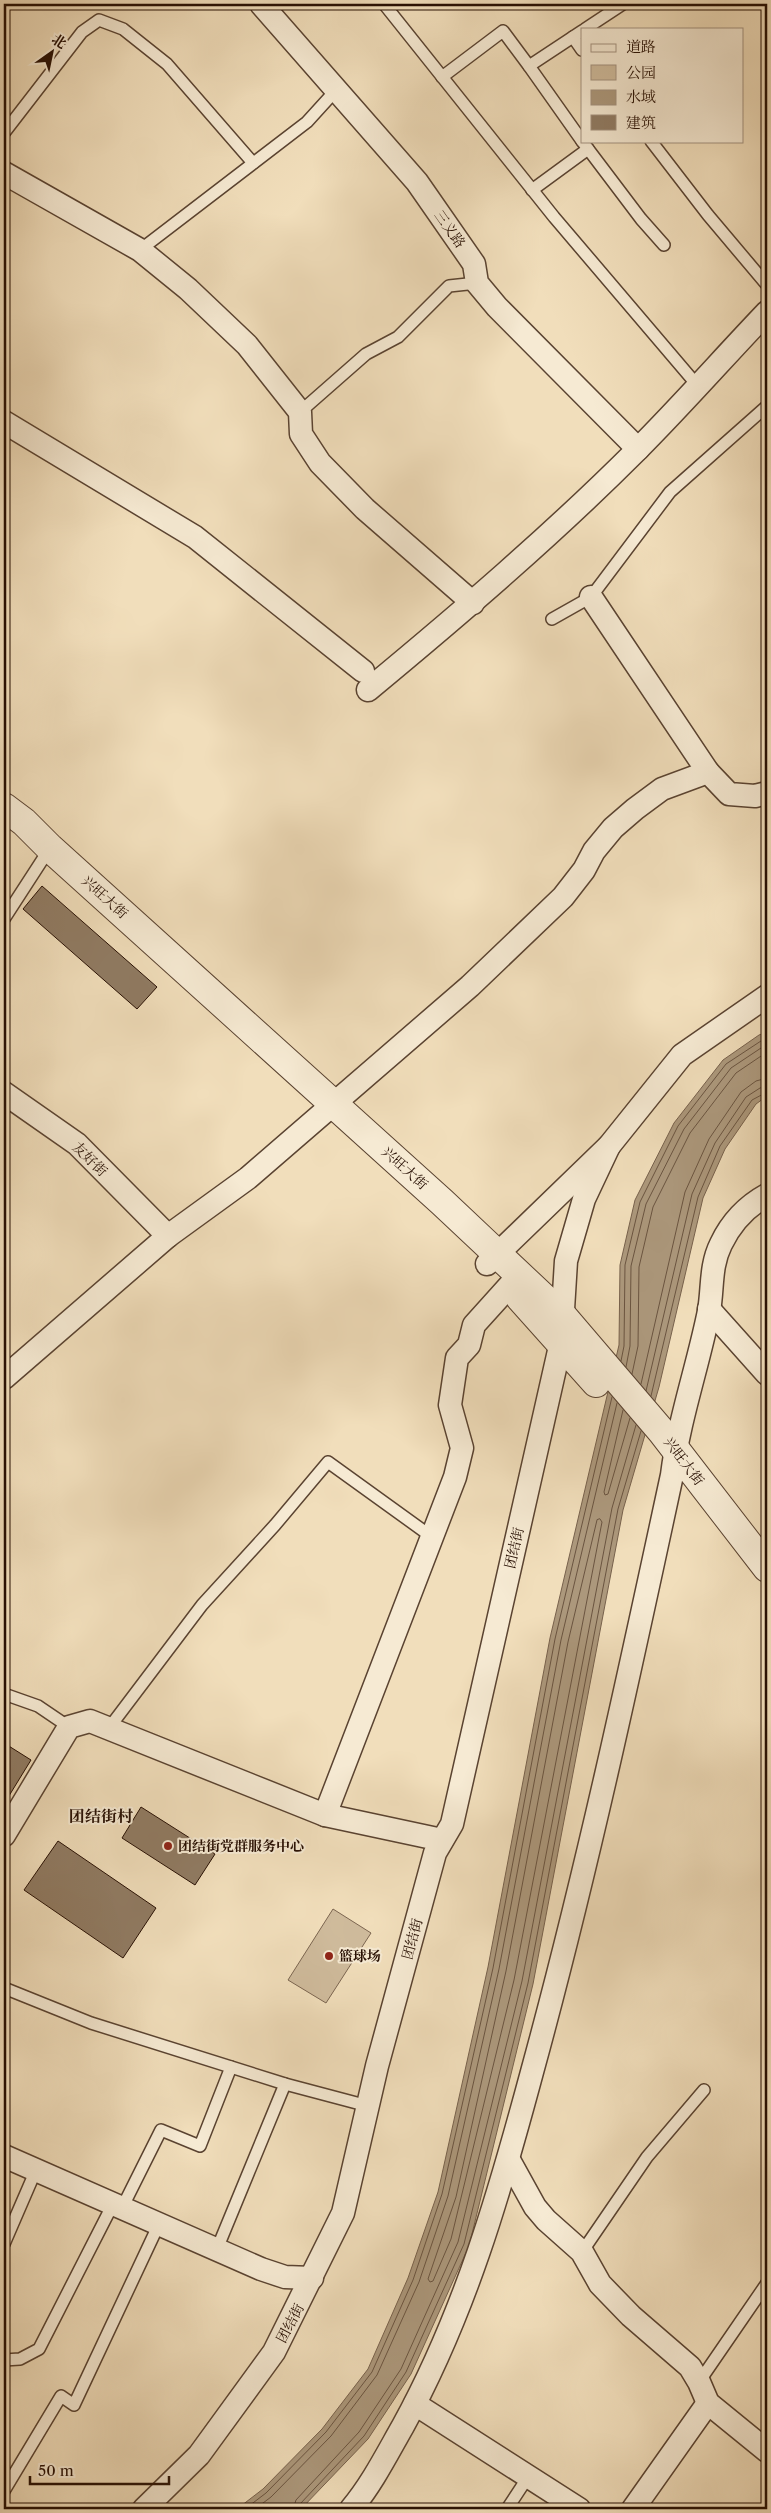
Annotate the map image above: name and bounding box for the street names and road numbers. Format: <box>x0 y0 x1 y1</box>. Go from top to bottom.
street label: 三义路 <box>431 207 469 251</box>
street label: 兴旺大街 <box>78 872 132 922</box>
street label: 友好街 <box>69 1138 111 1180</box>
street label: 兴旺大街 <box>378 1143 432 1193</box>
street label: 兴旺大街 <box>660 1433 708 1489</box>
street label: 团结街 <box>501 1526 527 1570</box>
street label: 团结街 <box>398 1916 426 1962</box>
street label: 团结街 <box>272 2300 308 2346</box>

